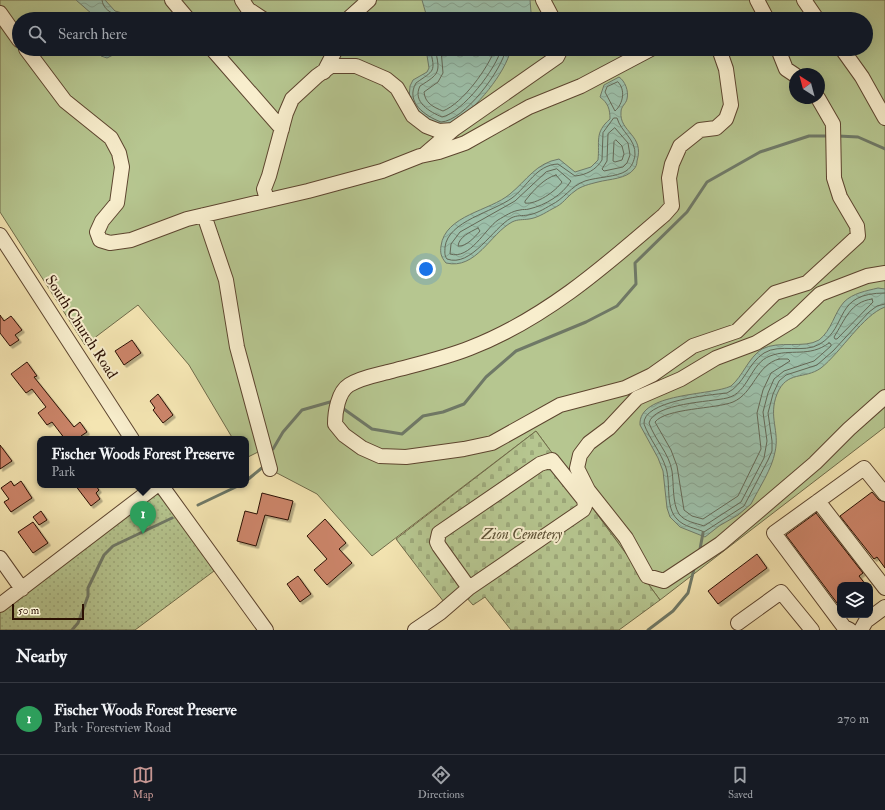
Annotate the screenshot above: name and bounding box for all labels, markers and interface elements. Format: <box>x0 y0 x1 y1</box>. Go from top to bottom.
search box <box>12 12 873 56</box>
icon: search <box>26 23 48 45</box>
text: Search here <box>58 25 127 44</box>
north arrow <box>789 68 825 104</box>
your location <box>416 259 436 279</box>
street label: South Church Road <box>40 272 122 383</box>
popup <box>37 436 249 488</box>
text: Fischer Woods Forest Preserve <box>52 445 234 464</box>
text: Park <box>52 464 75 480</box>
pin: 1 <box>130 501 156 534</box>
park label: Zion Cemetery <box>481 525 563 544</box>
map controls <box>837 582 873 618</box>
button: layers <box>837 582 873 618</box>
scale bar <box>12 602 84 621</box>
text: 50 m <box>18 604 39 617</box>
text: Nearby <box>16 646 67 667</box>
text: Fischer Woods Forest Preserve <box>54 701 237 720</box>
text: 1 <box>27 711 31 727</box>
text: 270 m <box>837 711 869 727</box>
text: Park · Forestview Road <box>54 720 171 736</box>
tab: Map <box>132 764 154 801</box>
tab: Directions <box>418 764 464 801</box>
tab: Saved <box>728 764 753 801</box>

